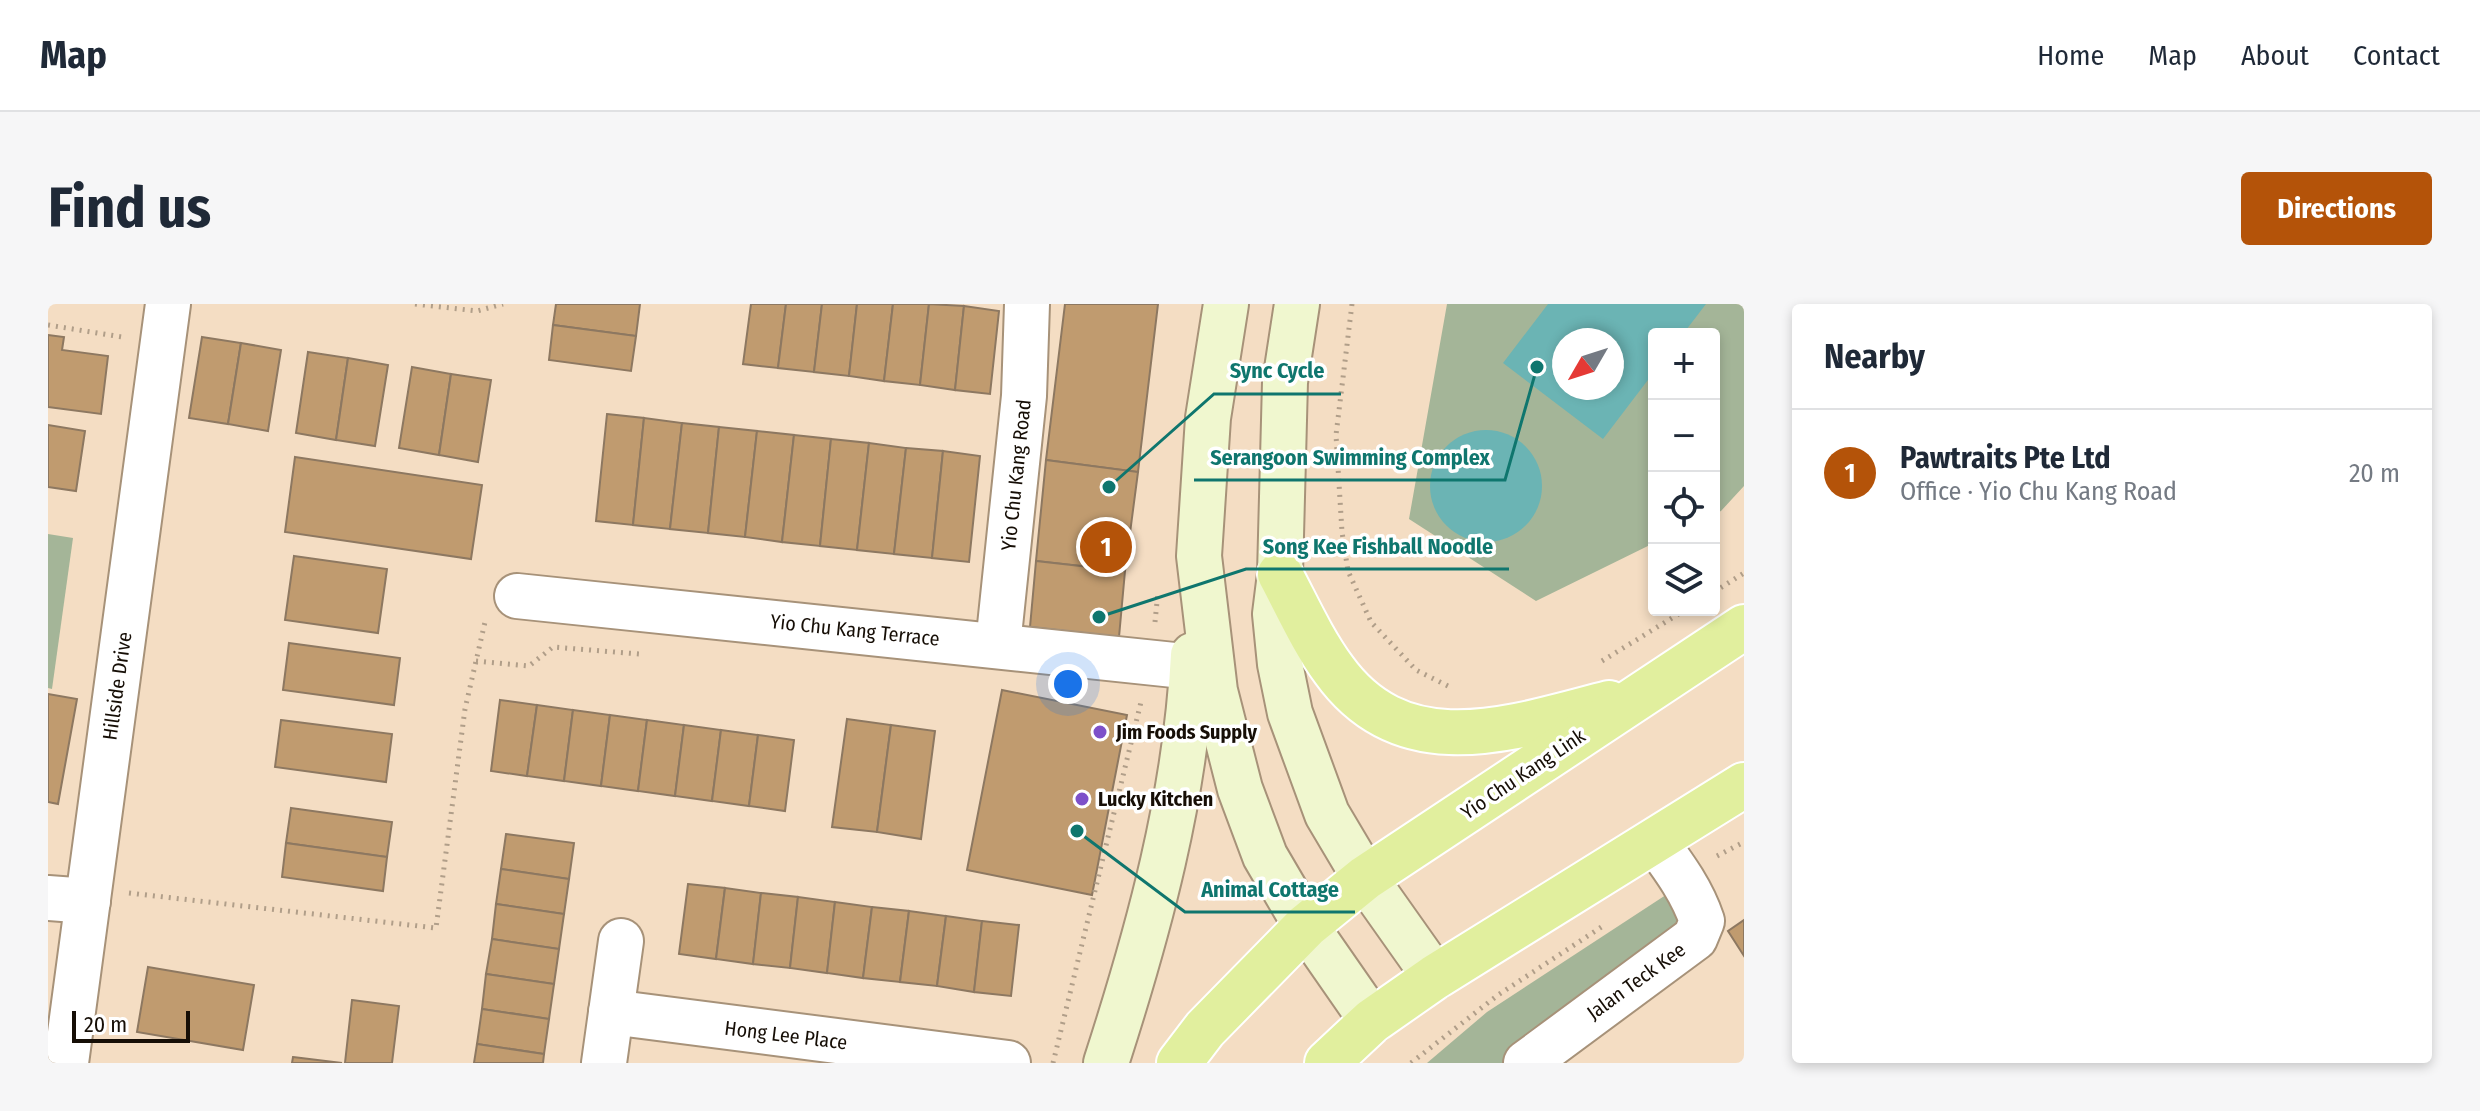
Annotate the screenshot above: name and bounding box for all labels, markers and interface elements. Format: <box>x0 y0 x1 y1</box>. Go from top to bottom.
text: Map <box>40 32 107 78</box>
text: Home <box>2037 39 2104 72</box>
text: Map <box>2148 39 2197 72</box>
text: About <box>2241 39 2309 72</box>
text: Contact <box>2353 39 2440 72</box>
button: Directions <box>2241 172 2432 245</box>
text: Find us <box>48 175 211 242</box>
north arrow <box>1552 328 1624 400</box>
map controls <box>1648 328 1720 616</box>
button: + <box>1648 328 1720 400</box>
text: Nearby <box>1824 336 1925 377</box>
callout: Sync Cycle <box>1214 348 1341 394</box>
text: Sync Cycle <box>1230 357 1324 384</box>
street label: Yio Chu Kang Road <box>996 398 1036 552</box>
button: − <box>1648 400 1720 472</box>
callout: Serangoon Swimming Complex <box>1194 434 1505 480</box>
text: Pawtraits Pte Ltd <box>1900 440 2111 476</box>
text: Serangoon Swimming Complex <box>1210 444 1491 471</box>
text: 1 <box>1845 458 1856 489</box>
text: 20 m <box>2349 458 2400 489</box>
button: locate <box>1648 472 1720 544</box>
text: Office · Yio Chu Kang Road <box>1900 476 2177 507</box>
pin: 1 <box>1080 517 1132 577</box>
callout: Song Kee Fishball Noodle <box>1246 523 1509 569</box>
text: Song Kee Fishball Noodle <box>1263 533 1493 560</box>
button: layers <box>1648 544 1720 616</box>
street label: Yio Chu Kang Terrace <box>769 609 941 651</box>
street label: Hillside Drive <box>98 630 136 742</box>
your location <box>1048 664 1088 704</box>
place label: Jim Foods Supply <box>1115 720 1257 744</box>
marker: Jim Foods Supply <box>1091 723 1109 741</box>
street label: Yio Chu Kang Link <box>1456 723 1590 824</box>
place label: Lucky Kitchen <box>1098 787 1213 811</box>
marker: Lucky Kitchen <box>1073 790 1091 808</box>
callout: Animal Cottage <box>1185 866 1355 912</box>
text: Animal Cottage <box>1200 876 1339 903</box>
street label: Jalan Teck Kee <box>1582 937 1690 1025</box>
scale bar <box>72 1007 190 1043</box>
text: 20 m <box>84 1011 127 1038</box>
street label: Hong Lee Place <box>723 1016 849 1054</box>

